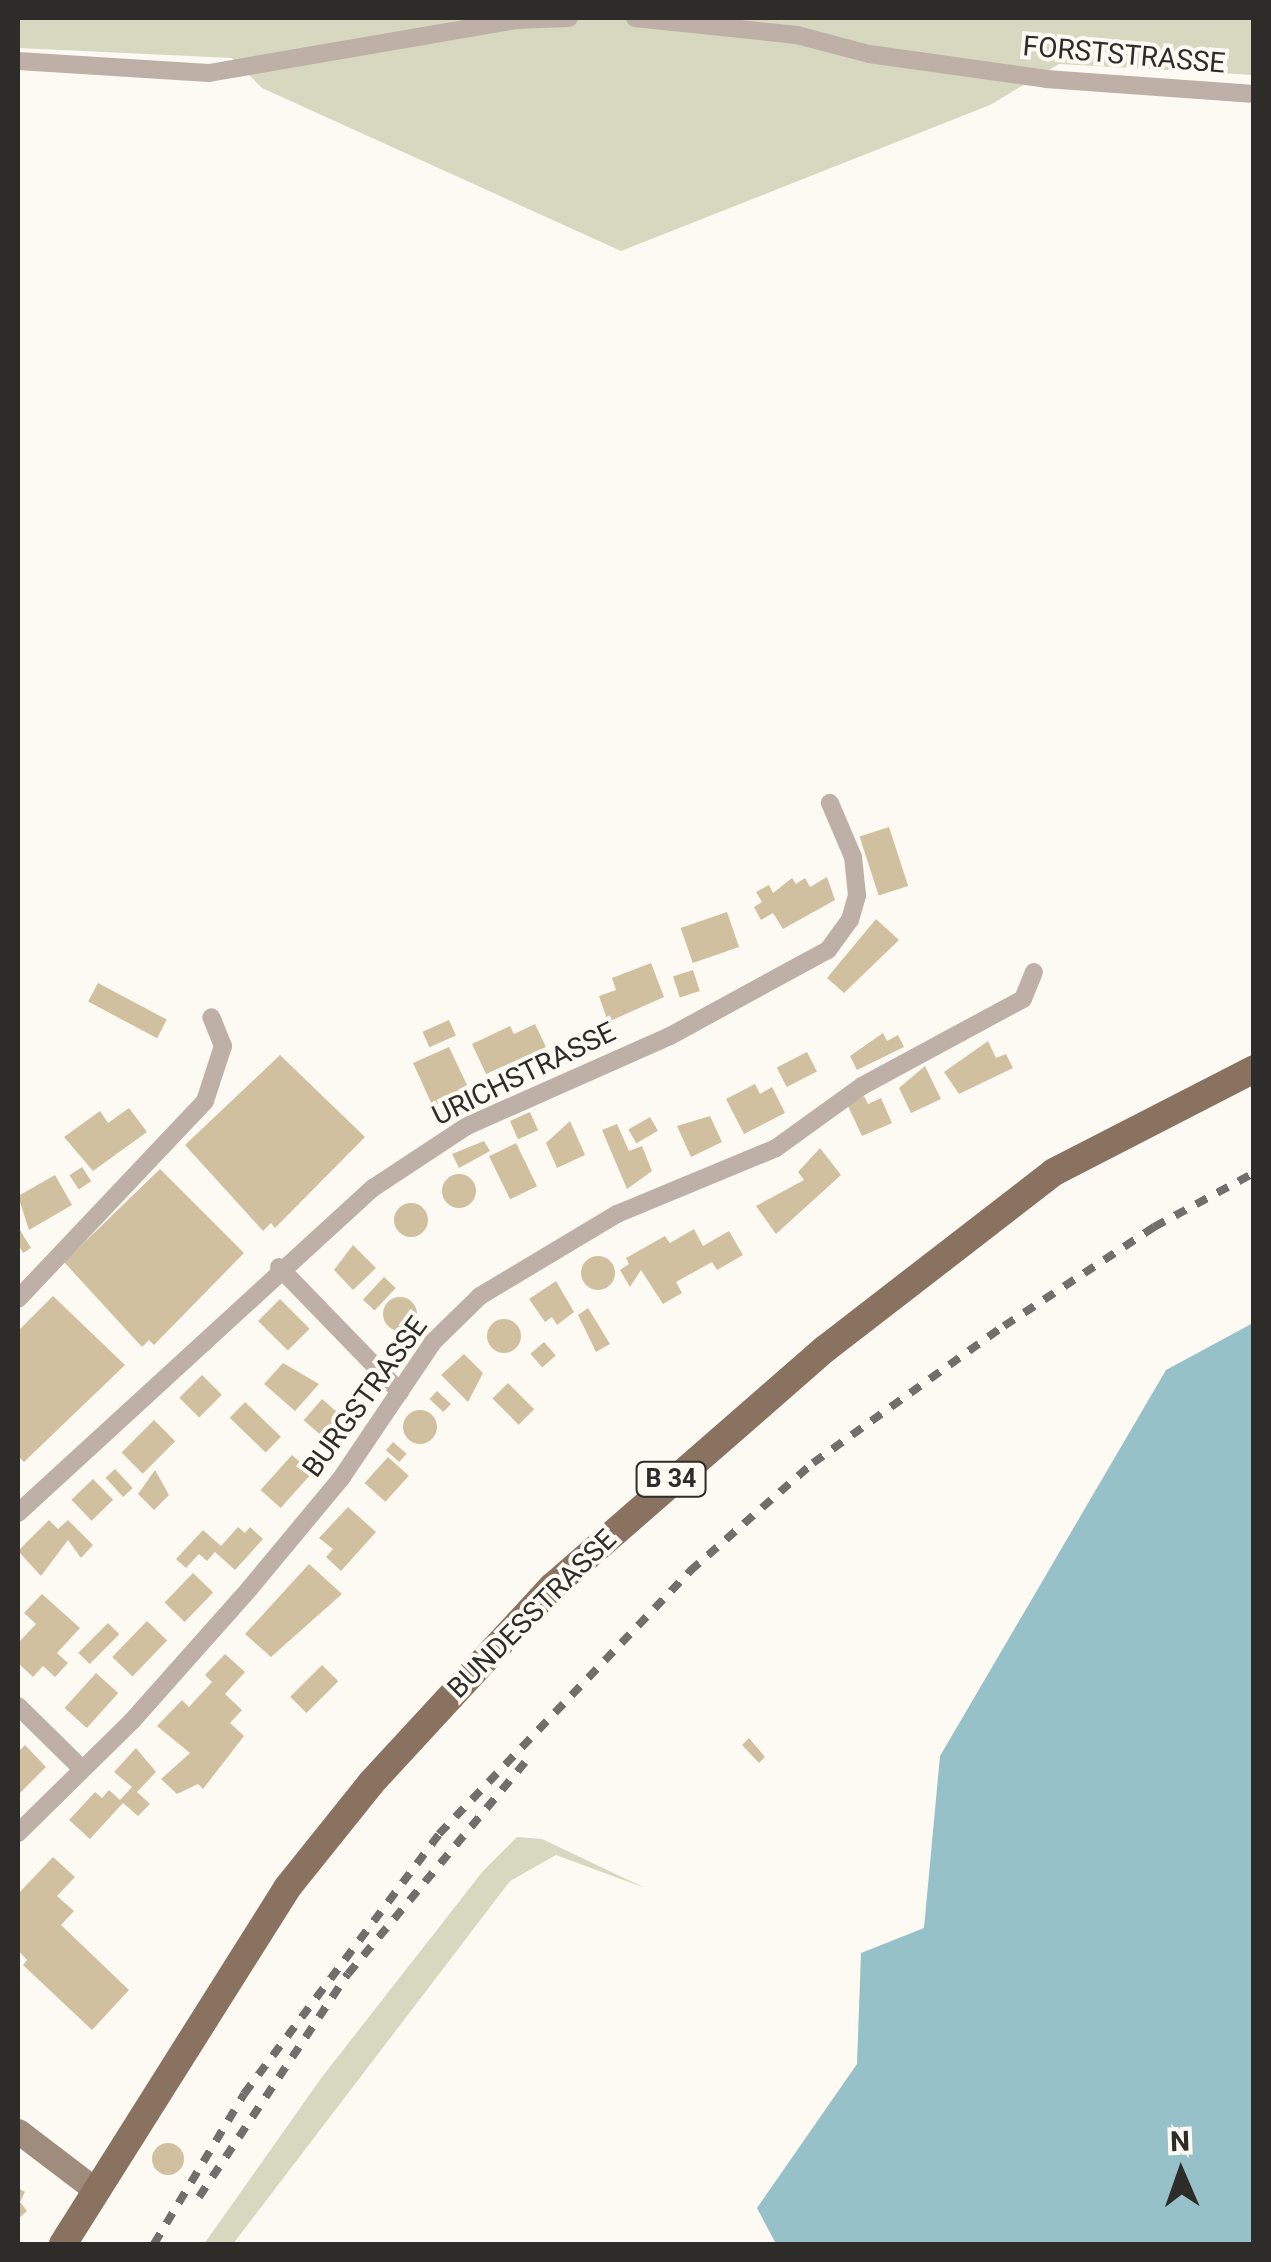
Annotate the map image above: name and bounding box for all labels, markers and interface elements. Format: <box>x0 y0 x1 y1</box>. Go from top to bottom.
street label: FORSTSTRASSE <box>1021 29 1227 81</box>
street label: URICHSTRASSE <box>427 1015 621 1133</box>
street label: BURGSTRASSE <box>296 1310 434 1484</box>
road number: B 34 <box>634 1459 708 1499</box>
street label: BUNDESSTRASSE <box>441 1523 623 1705</box>
north arrow <box>1131 2122 1231 2222</box>
text: N <box>1169 2125 1190 2158</box>

